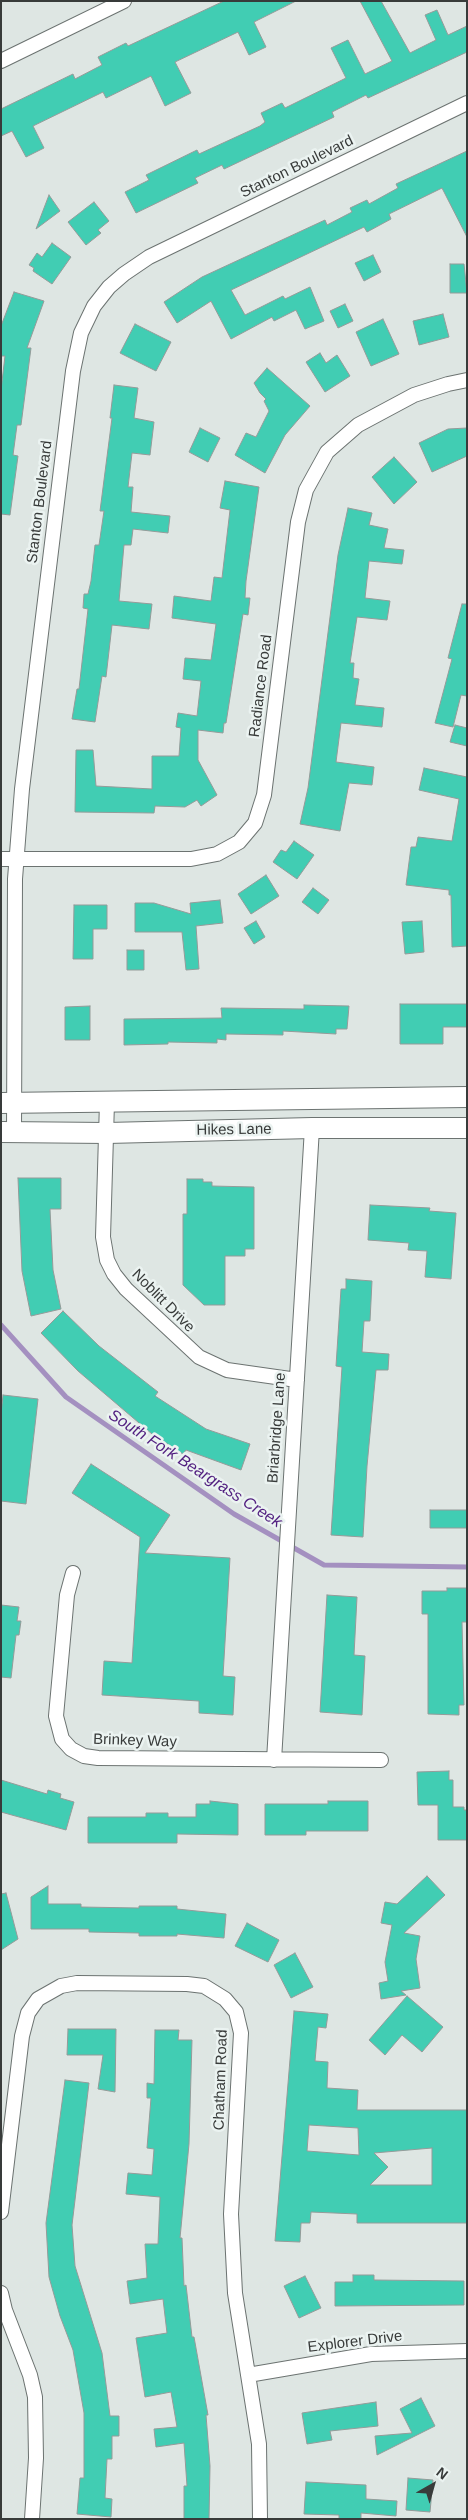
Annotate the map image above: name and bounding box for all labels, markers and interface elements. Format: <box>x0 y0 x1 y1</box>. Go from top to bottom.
street label: Stanton Boulevard <box>238 132 356 202</box>
street label: Stanton Boulevard <box>24 440 56 564</box>
street label: Radiance Road <box>246 634 276 738</box>
street label: Hikes Lane <box>196 1120 272 1140</box>
street label: Noblitt Drive <box>128 1266 198 1336</box>
street label: Briarbridge Lane <box>264 1372 290 1484</box>
water label: South Fork Beargrass Creek <box>105 1406 285 1532</box>
street label: Brinkey Way <box>93 1731 177 1751</box>
street label: Chatham Road <box>210 2029 232 2131</box>
street label: Explorer Drive <box>307 2327 403 2357</box>
north arrow <box>408 2460 458 2510</box>
text: N <box>433 2464 451 2483</box>

